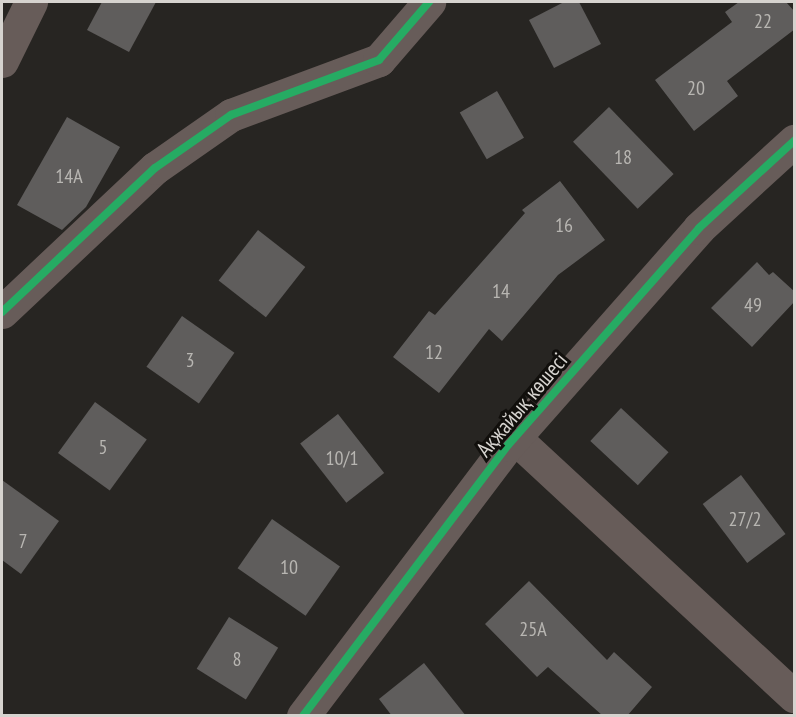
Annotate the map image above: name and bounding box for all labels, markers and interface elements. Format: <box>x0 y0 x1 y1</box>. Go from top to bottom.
house number: 22 <box>754 9 772 33</box>
house number: 20 <box>687 76 705 100</box>
house number: 18 <box>614 145 632 169</box>
house number: 14А <box>55 164 83 188</box>
house number: 16 <box>555 213 573 237</box>
house number: 14 <box>492 279 510 303</box>
house number: 49 <box>744 293 762 317</box>
house number: 12 <box>425 340 443 364</box>
house number: 3 <box>186 348 194 372</box>
street label: Ақжайық көшесі <box>471 348 573 462</box>
house number: 5 <box>99 435 107 459</box>
house number: 10/1 <box>326 446 358 470</box>
house number: 27/2 <box>729 507 761 531</box>
house number: 7 <box>19 529 27 553</box>
house number: 10 <box>280 555 298 579</box>
house number: 25А <box>519 617 547 641</box>
house number: 8 <box>233 647 241 671</box>

